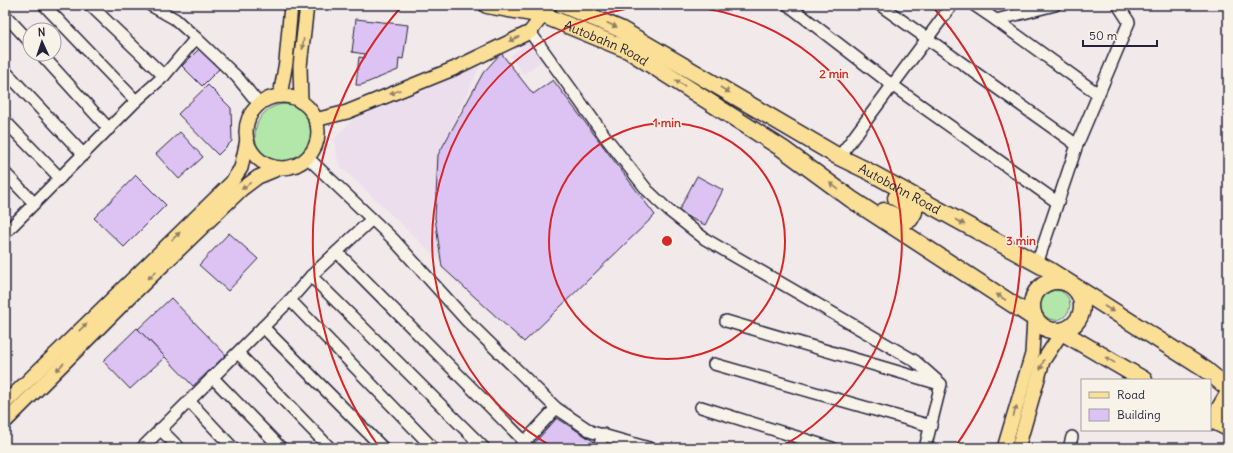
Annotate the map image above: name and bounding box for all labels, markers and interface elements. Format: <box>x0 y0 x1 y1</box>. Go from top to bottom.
street label: Autobahn Road <box>561 17 652 70</box>
north arrow <box>22 22 62 62</box>
one-way arrow <box>607 22 618 28</box>
scale bar <box>1083 22 1157 48</box>
text: N <box>37 25 46 39</box>
text: 50 m <box>1089 28 1118 43</box>
one-way arrow <box>508 36 520 42</box>
one-way arrow <box>299 38 306 50</box>
text: 2 min <box>819 66 849 81</box>
one-way arrow <box>675 79 685 87</box>
one-way arrow <box>719 87 731 94</box>
one-way arrow <box>389 90 401 96</box>
text: 1 min <box>653 115 681 130</box>
street label: Autobahn Road <box>856 160 944 218</box>
one-way arrow <box>241 182 251 190</box>
one-way arrow <box>829 182 840 191</box>
one-way arrow <box>955 218 966 225</box>
one-way arrow <box>171 231 181 241</box>
text: 3 min <box>1006 233 1036 248</box>
centre of rings <box>660 234 674 248</box>
one-way arrow <box>147 271 157 280</box>
one-way arrow <box>996 293 1007 300</box>
one-way arrow <box>1103 305 1115 312</box>
one-way arrow <box>78 322 88 332</box>
one-way arrow <box>1104 357 1116 364</box>
one-way arrow <box>1039 359 1045 371</box>
one-way arrow <box>55 362 65 372</box>
legend <box>1081 379 1211 431</box>
text: Road <box>1117 387 1145 402</box>
one-way arrow <box>1012 404 1018 416</box>
text: Building <box>1117 407 1161 422</box>

